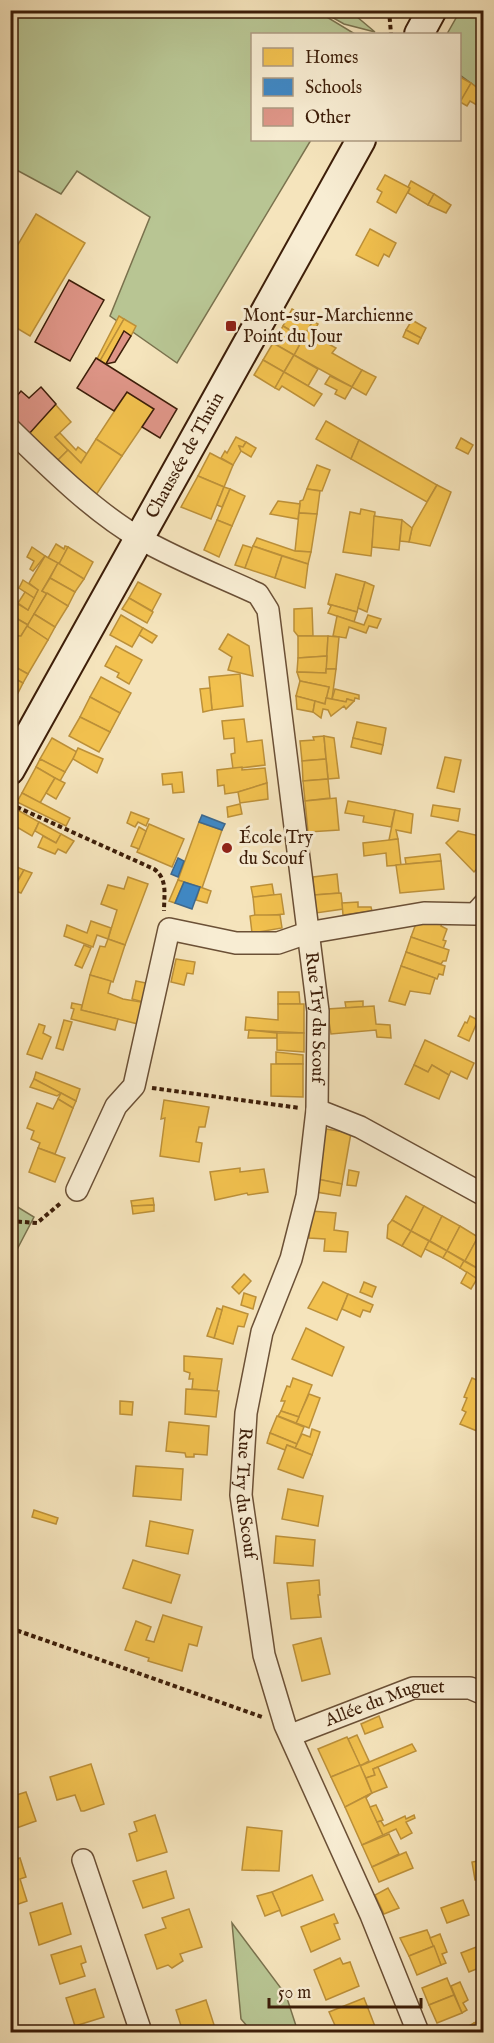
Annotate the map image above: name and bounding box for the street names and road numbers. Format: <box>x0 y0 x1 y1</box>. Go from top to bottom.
street label: Chaussée de Thuin <box>141 388 230 523</box>
street label: Rue Try du Scouf <box>299 950 330 1087</box>
street label: Rue Try du Scouf <box>229 1427 262 1564</box>
street label: Allée du Muguet <box>321 1677 445 1733</box>

